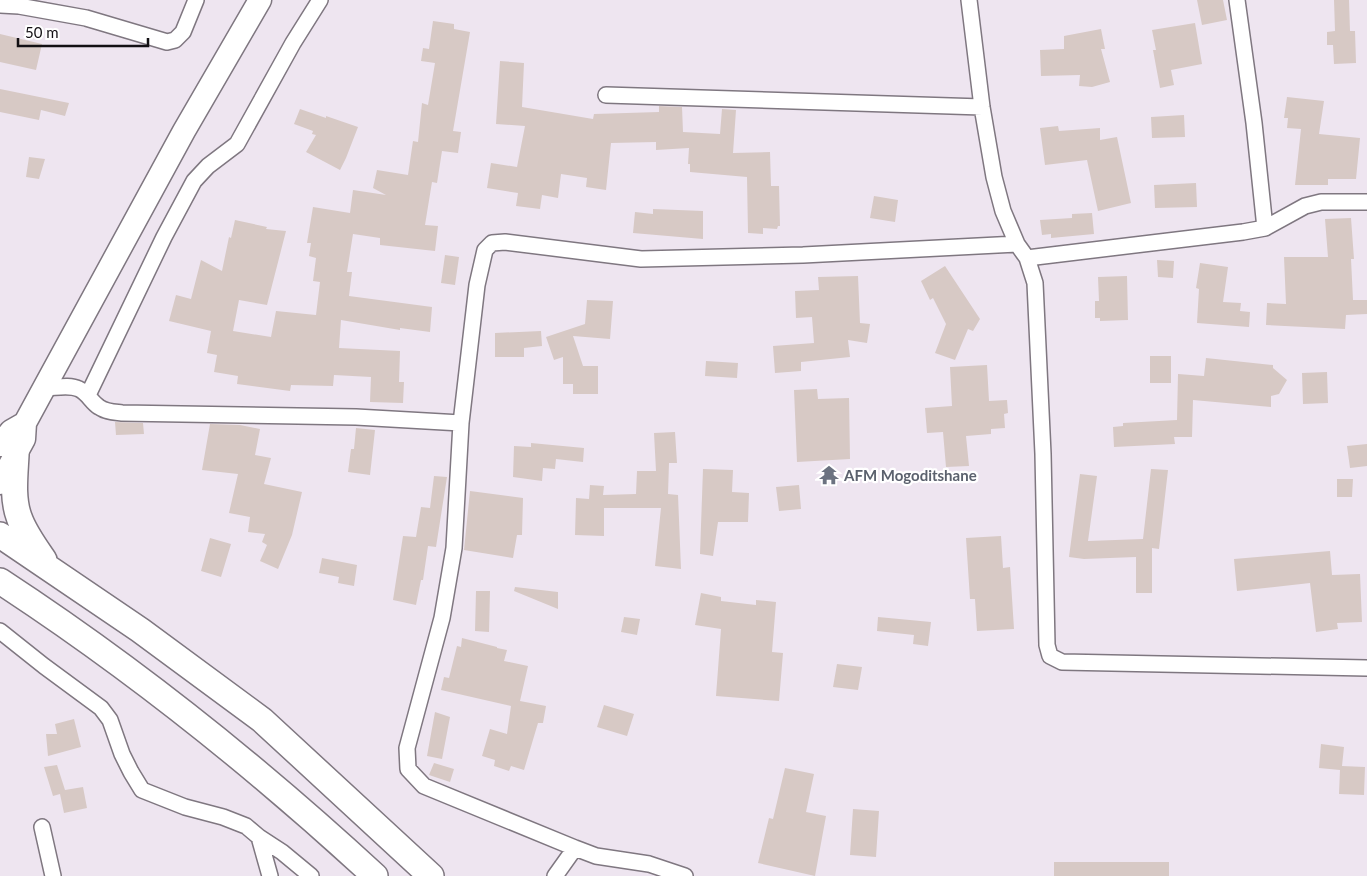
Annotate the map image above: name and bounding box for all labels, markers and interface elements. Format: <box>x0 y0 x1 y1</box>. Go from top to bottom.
scale bar <box>18 15 148 47</box>
text: 50 m <box>25 23 59 41</box>
temple icon: AFM Mogoditshane <box>818 464 840 486</box>
place label: AFM Mogoditshane <box>843 466 977 484</box>

